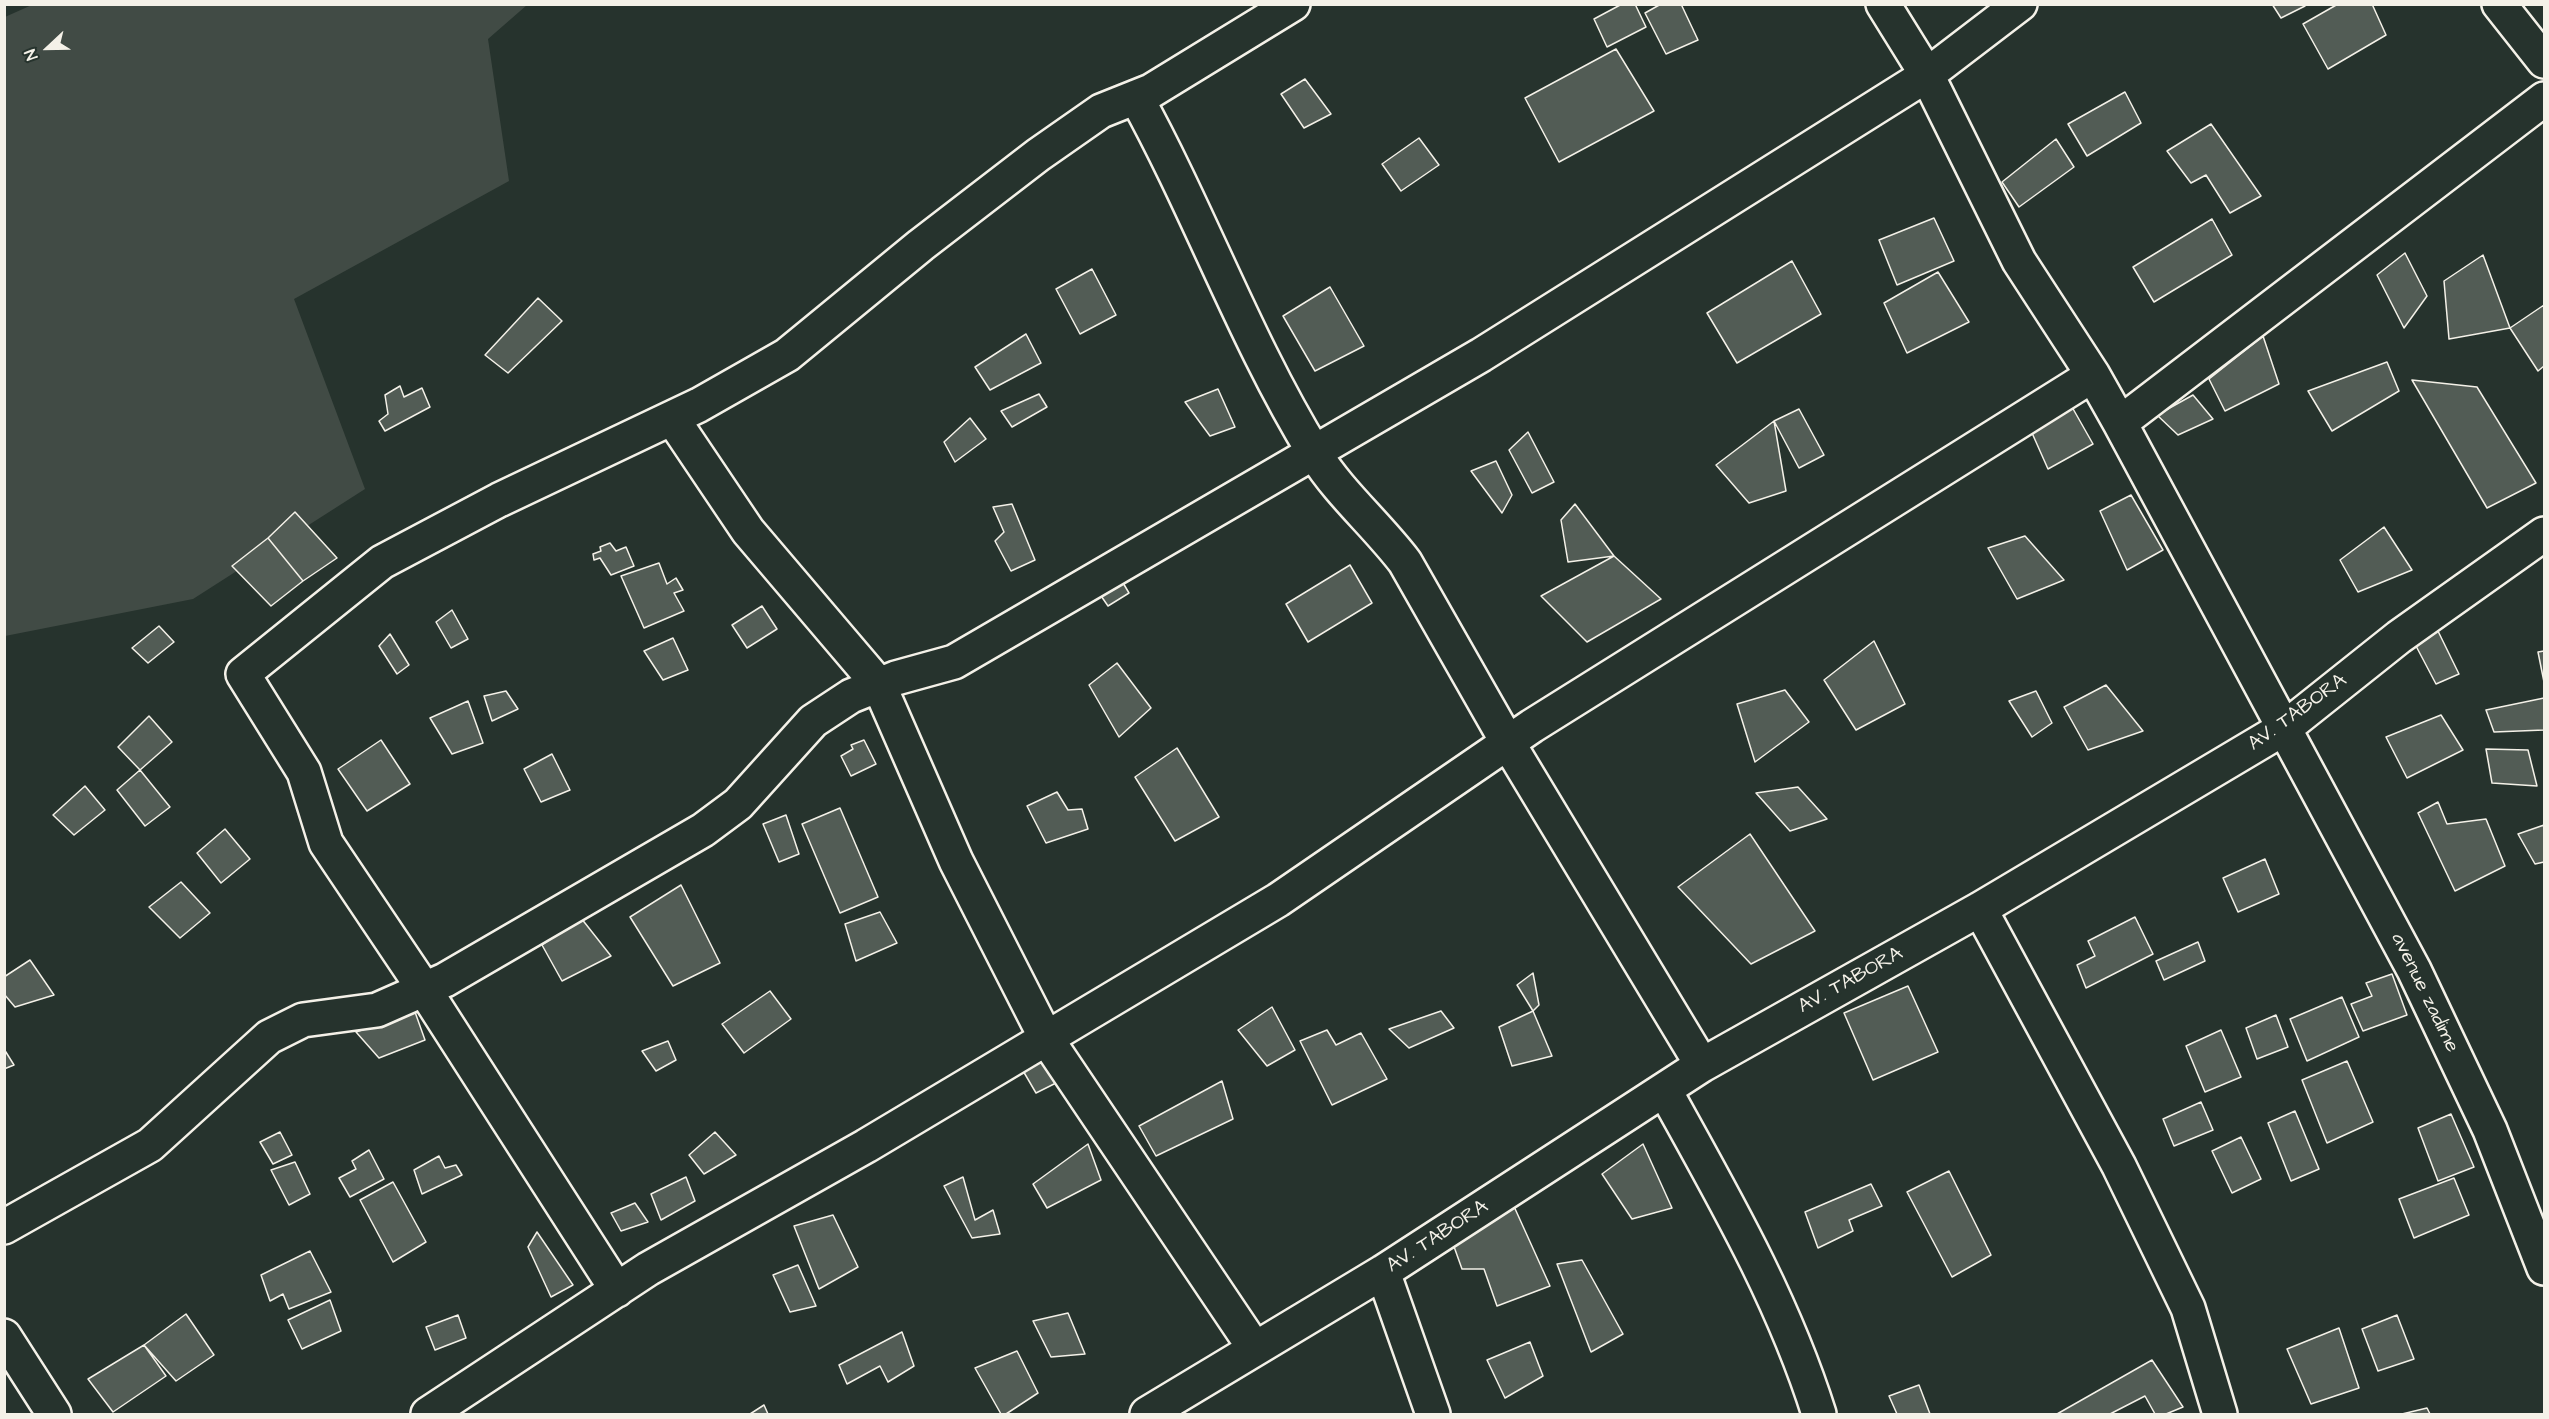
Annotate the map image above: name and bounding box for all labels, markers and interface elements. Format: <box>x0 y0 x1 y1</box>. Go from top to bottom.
north arrow <box>18 18 78 78</box>
text: N <box>19 46 43 64</box>
street label: AV. TABORA <box>2244 669 2352 757</box>
street label: avenue zadime <box>2385 929 2463 1057</box>
street label: AV. TABORA <box>1794 942 1908 1020</box>
street label: AV. TABORA <box>1383 1195 1493 1279</box>

